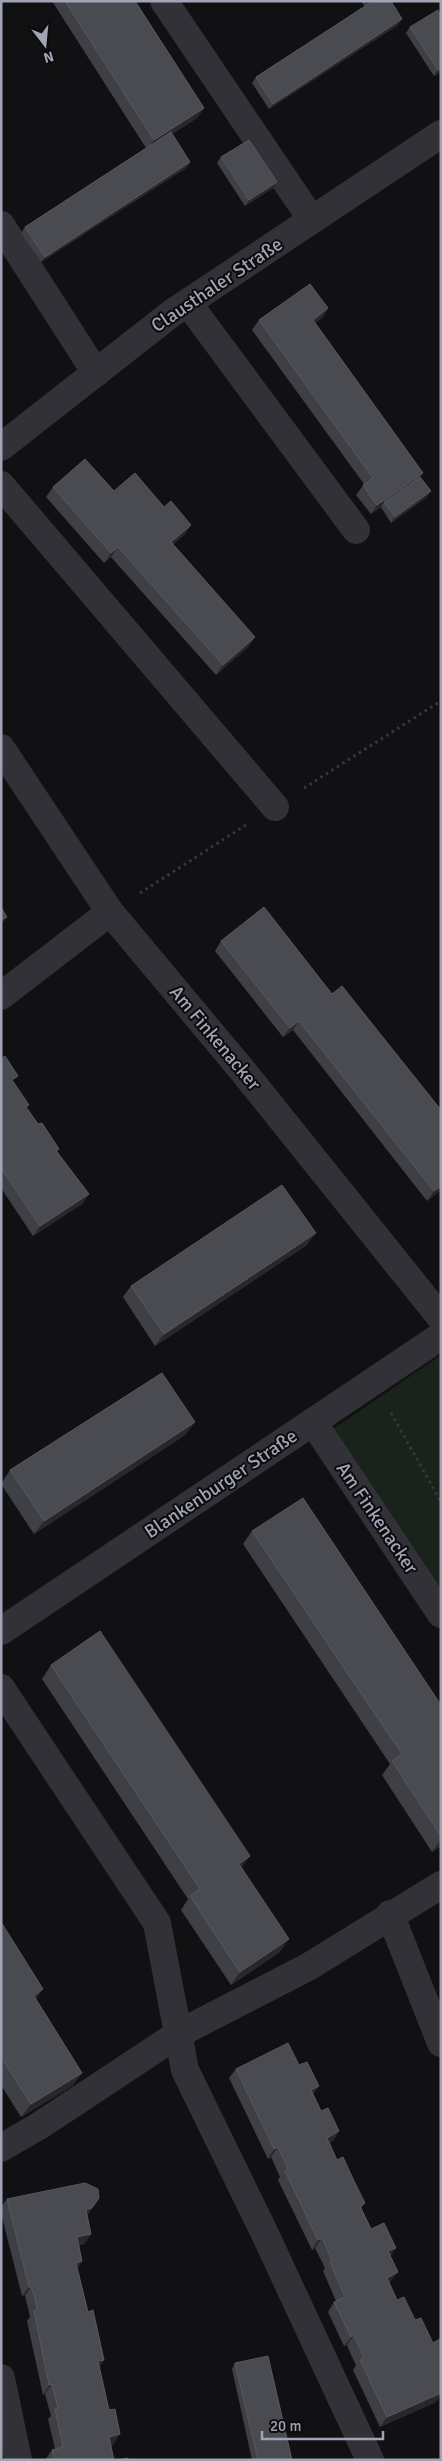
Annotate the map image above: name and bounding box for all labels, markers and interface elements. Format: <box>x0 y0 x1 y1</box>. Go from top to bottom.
north arrow <box>20 20 70 70</box>
text: N <box>41 48 55 67</box>
street label: Clausthaler Straße <box>147 232 287 338</box>
street label: Am Finkenacker <box>164 981 266 1095</box>
street label: Blankenburger Straße <box>140 1424 302 1544</box>
street label: Am Finkenacker <box>331 1458 423 1578</box>
scale bar <box>262 2408 383 2440</box>
text: 20 m <box>270 2417 301 2435</box>

